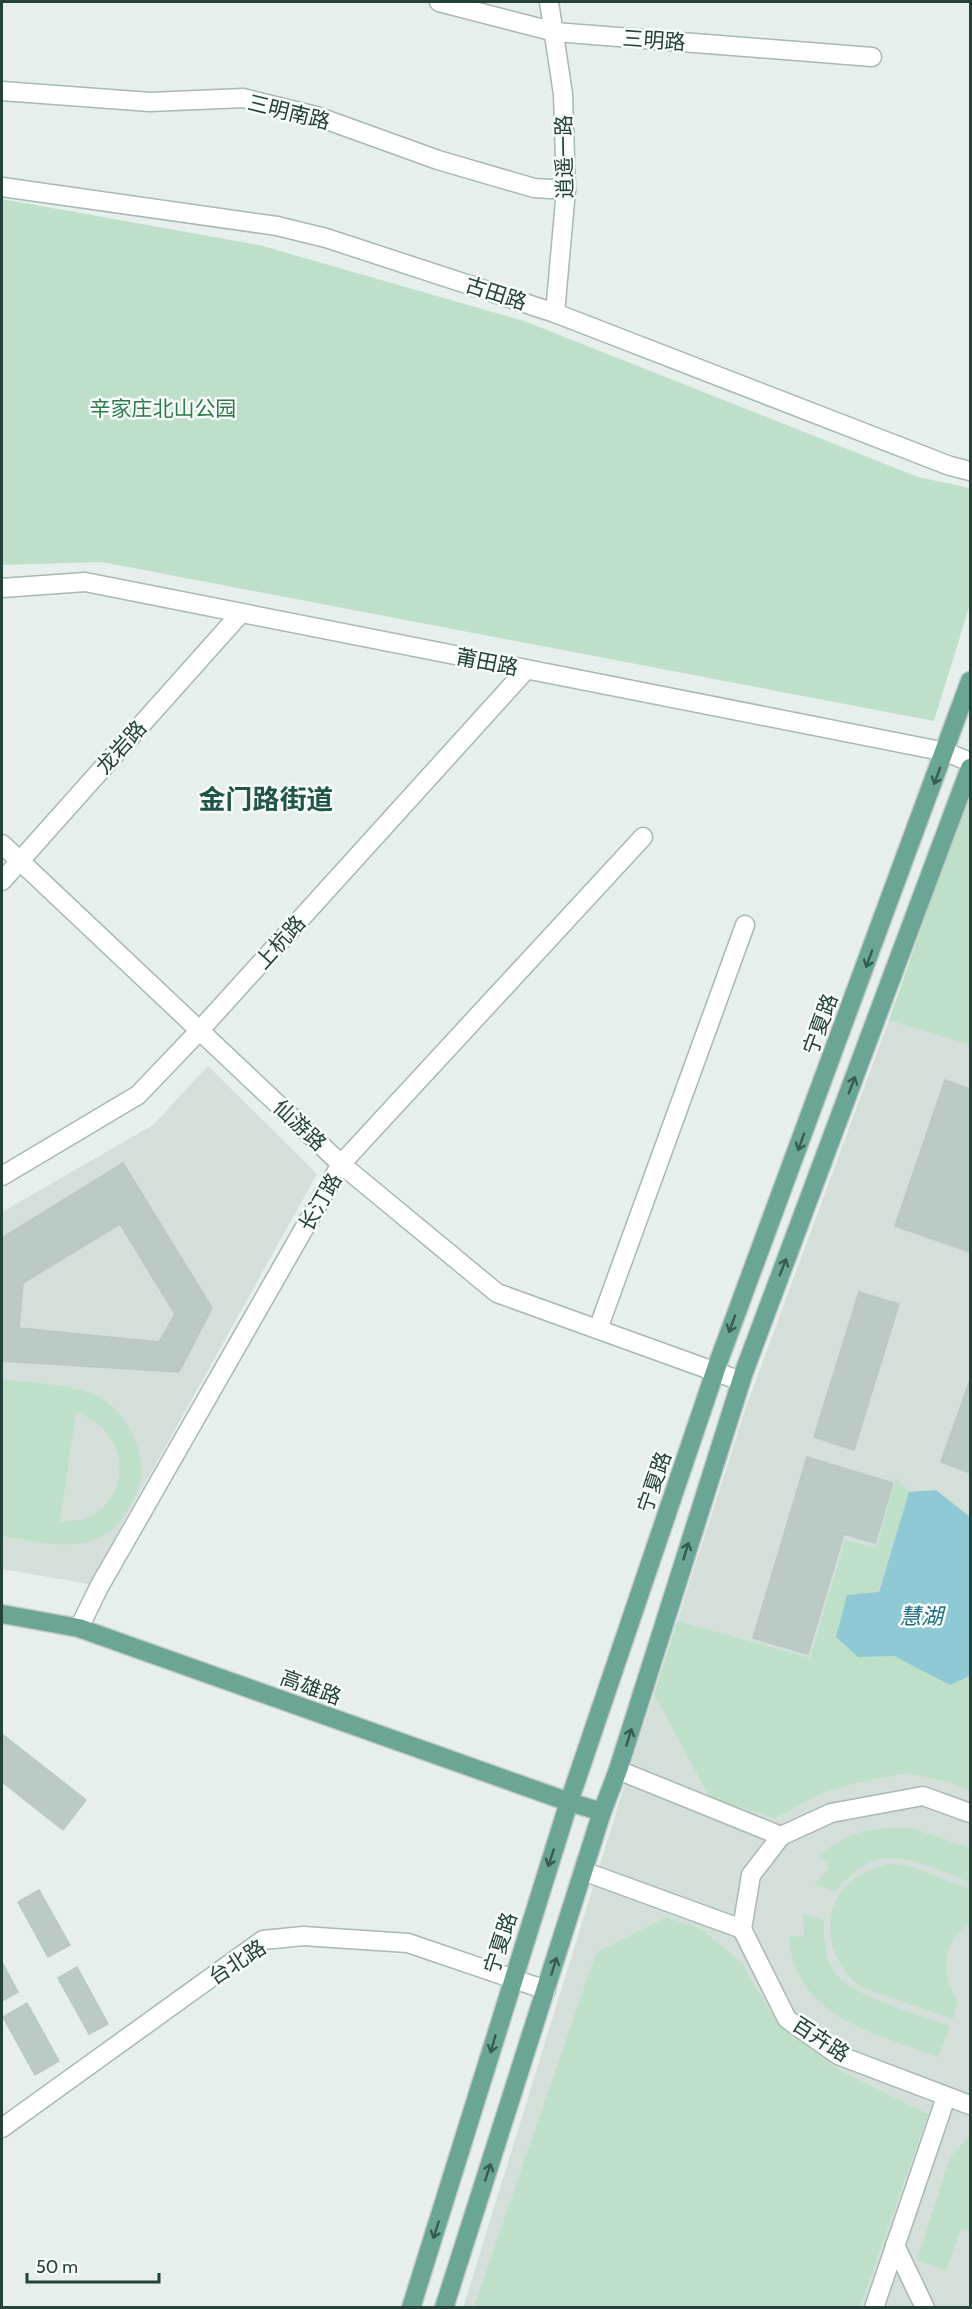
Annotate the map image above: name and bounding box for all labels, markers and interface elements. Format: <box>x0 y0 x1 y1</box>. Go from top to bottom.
street label: 三明路 <box>622 25 686 55</box>
street label: 三明南路 <box>245 90 333 134</box>
street label: 逍遥一路 <box>551 115 577 199</box>
street label: 古田路 <box>462 271 530 315</box>
park label: 辛家庄北山公园 <box>90 396 237 421</box>
street label: 莆田路 <box>454 644 520 680</box>
street label: 龙岩路 <box>91 715 151 779</box>
one-way arrow <box>931 766 942 785</box>
district label: 金门路街道 <box>199 783 334 816</box>
street label: 上杭路 <box>250 910 310 974</box>
one-way arrow <box>862 949 873 968</box>
street label: 宁夏路 <box>797 990 843 1058</box>
one-way arrow <box>847 1076 858 1094</box>
street label: 仙游路 <box>268 1094 332 1156</box>
one-way arrow <box>794 1132 805 1150</box>
street label: 长汀路 <box>293 1168 347 1236</box>
one-way arrow <box>779 1258 790 1277</box>
one-way arrow <box>726 1314 737 1333</box>
street label: 宁夏路 <box>632 1448 676 1516</box>
one-way arrow <box>682 1542 693 1561</box>
water label: 慧湖 <box>899 1603 946 1630</box>
street label: 高雄路 <box>277 1664 345 1710</box>
one-way arrow <box>624 1728 635 1747</box>
one-way arrow <box>545 1848 556 1867</box>
street label: 宁夏路 <box>478 1909 522 1977</box>
street label: 台北路 <box>204 1934 270 1990</box>
one-way arrow <box>549 1957 560 1976</box>
street label: 百卉路 <box>788 2011 854 2067</box>
one-way arrow <box>487 2034 498 2053</box>
one-way arrow <box>483 2163 494 2182</box>
one-way arrow <box>430 2220 441 2239</box>
scale bar <box>27 2246 159 2284</box>
text: 50 m <box>36 2256 78 2278</box>

